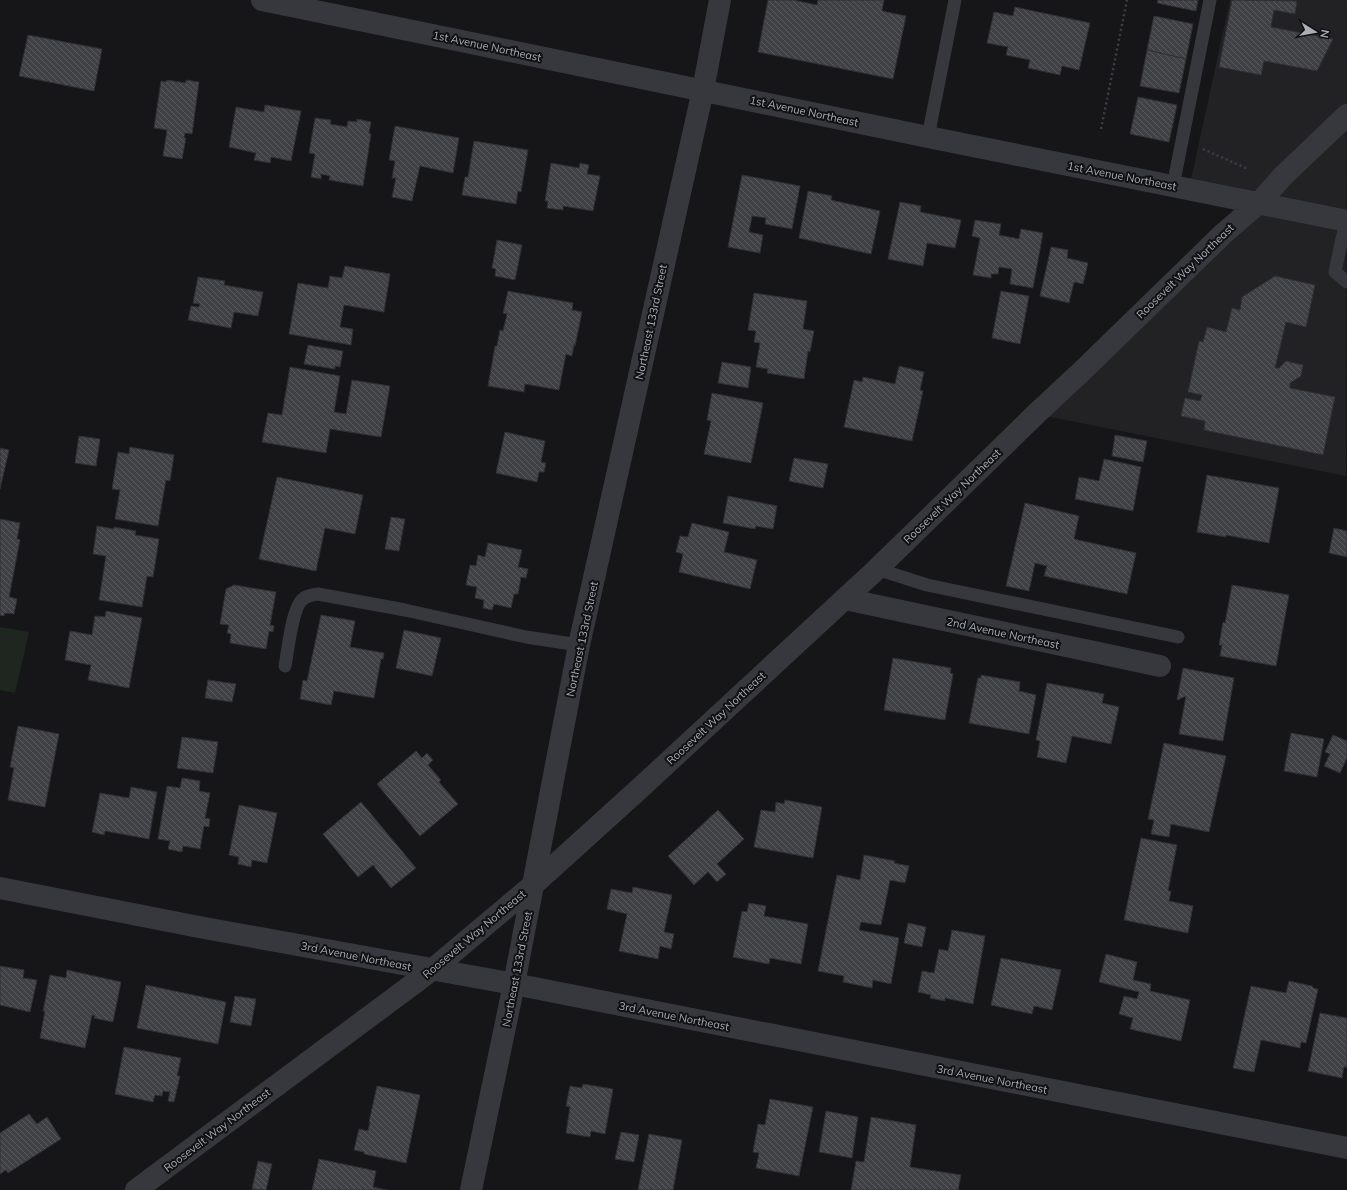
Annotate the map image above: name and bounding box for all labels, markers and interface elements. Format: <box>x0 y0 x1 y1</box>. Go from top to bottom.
north arrow <box>1295 12 1335 52</box>
street label: 1st Avenue Northeast <box>431 28 543 64</box>
text: N <box>1317 28 1332 39</box>
street label: 1st Avenue Northeast <box>748 93 860 129</box>
street label: 1st Avenue Northeast <box>1066 159 1178 193</box>
street label: Roosevelt Way Northeast <box>1133 221 1237 321</box>
street label: Northeast 133rd Street <box>632 263 670 381</box>
street label: Roosevelt Way Northeast <box>900 446 1004 546</box>
street label: Northeast 133rd Street <box>563 580 601 698</box>
street label: 2nd Avenue Northeast <box>945 614 1061 652</box>
street label: Roosevelt Way Northeast <box>664 668 769 768</box>
street label: Roosevelt Way Northeast <box>420 887 529 981</box>
street label: Northeast 133rd Street <box>499 910 535 1028</box>
street label: 3rd Avenue Northeast <box>300 938 412 974</box>
street label: 3rd Avenue Northeast <box>618 998 730 1034</box>
street label: 3rd Avenue Northeast <box>936 1061 1048 1097</box>
street label: Roosevelt Way Northeast <box>161 1085 273 1175</box>

